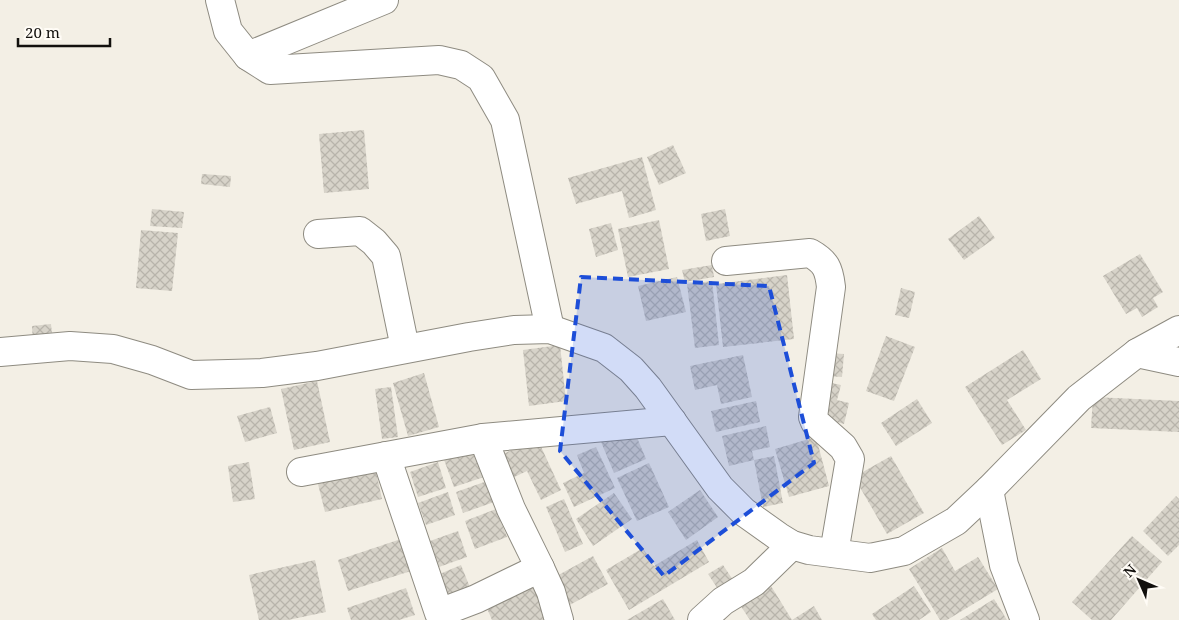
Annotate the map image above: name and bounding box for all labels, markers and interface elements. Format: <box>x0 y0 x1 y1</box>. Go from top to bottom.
scale bar <box>18 15 110 47</box>
text: 20 m <box>25 22 60 42</box>
north arrow <box>1114 555 1164 605</box>
text: N <box>1119 560 1140 581</box>

